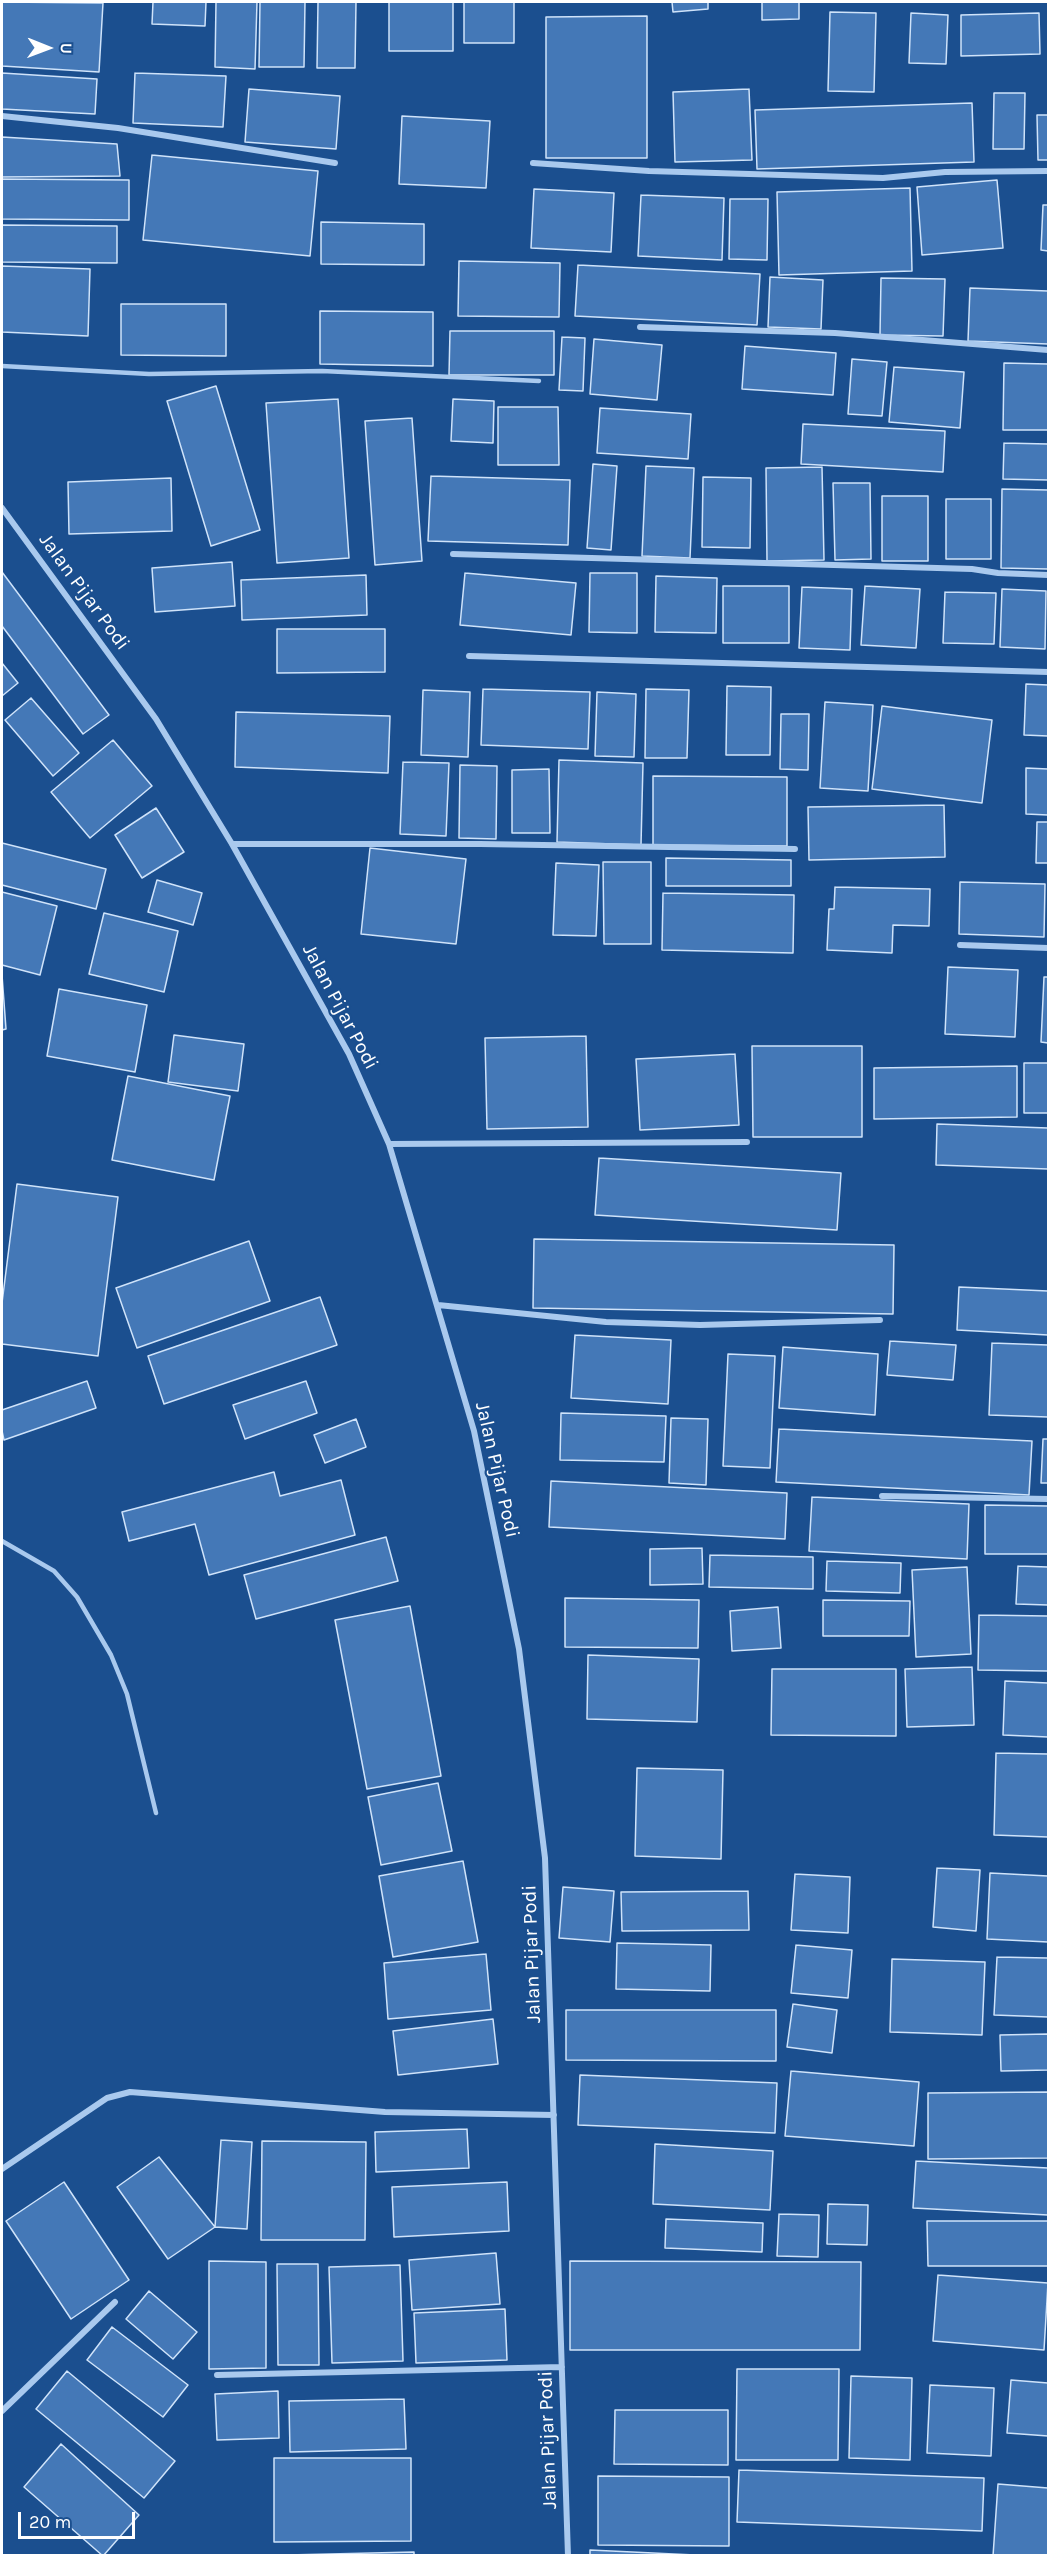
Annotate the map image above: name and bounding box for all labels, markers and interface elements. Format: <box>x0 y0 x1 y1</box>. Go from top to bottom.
north arrow <box>18 18 78 78</box>
text: U <box>57 43 76 54</box>
street label: Jalan Pijar Podi <box>34 529 134 655</box>
street label: Jalan Pijar Podi <box>297 940 383 1074</box>
street label: Jalan Pijar Podi <box>470 1400 524 1540</box>
street label: Jalan Pijar Podi <box>518 1884 546 2024</box>
street label: Jalan Pijar Podi <box>534 2370 562 2510</box>
scale bar <box>21 2500 138 2538</box>
text: 20 m <box>29 2511 71 2533</box>

